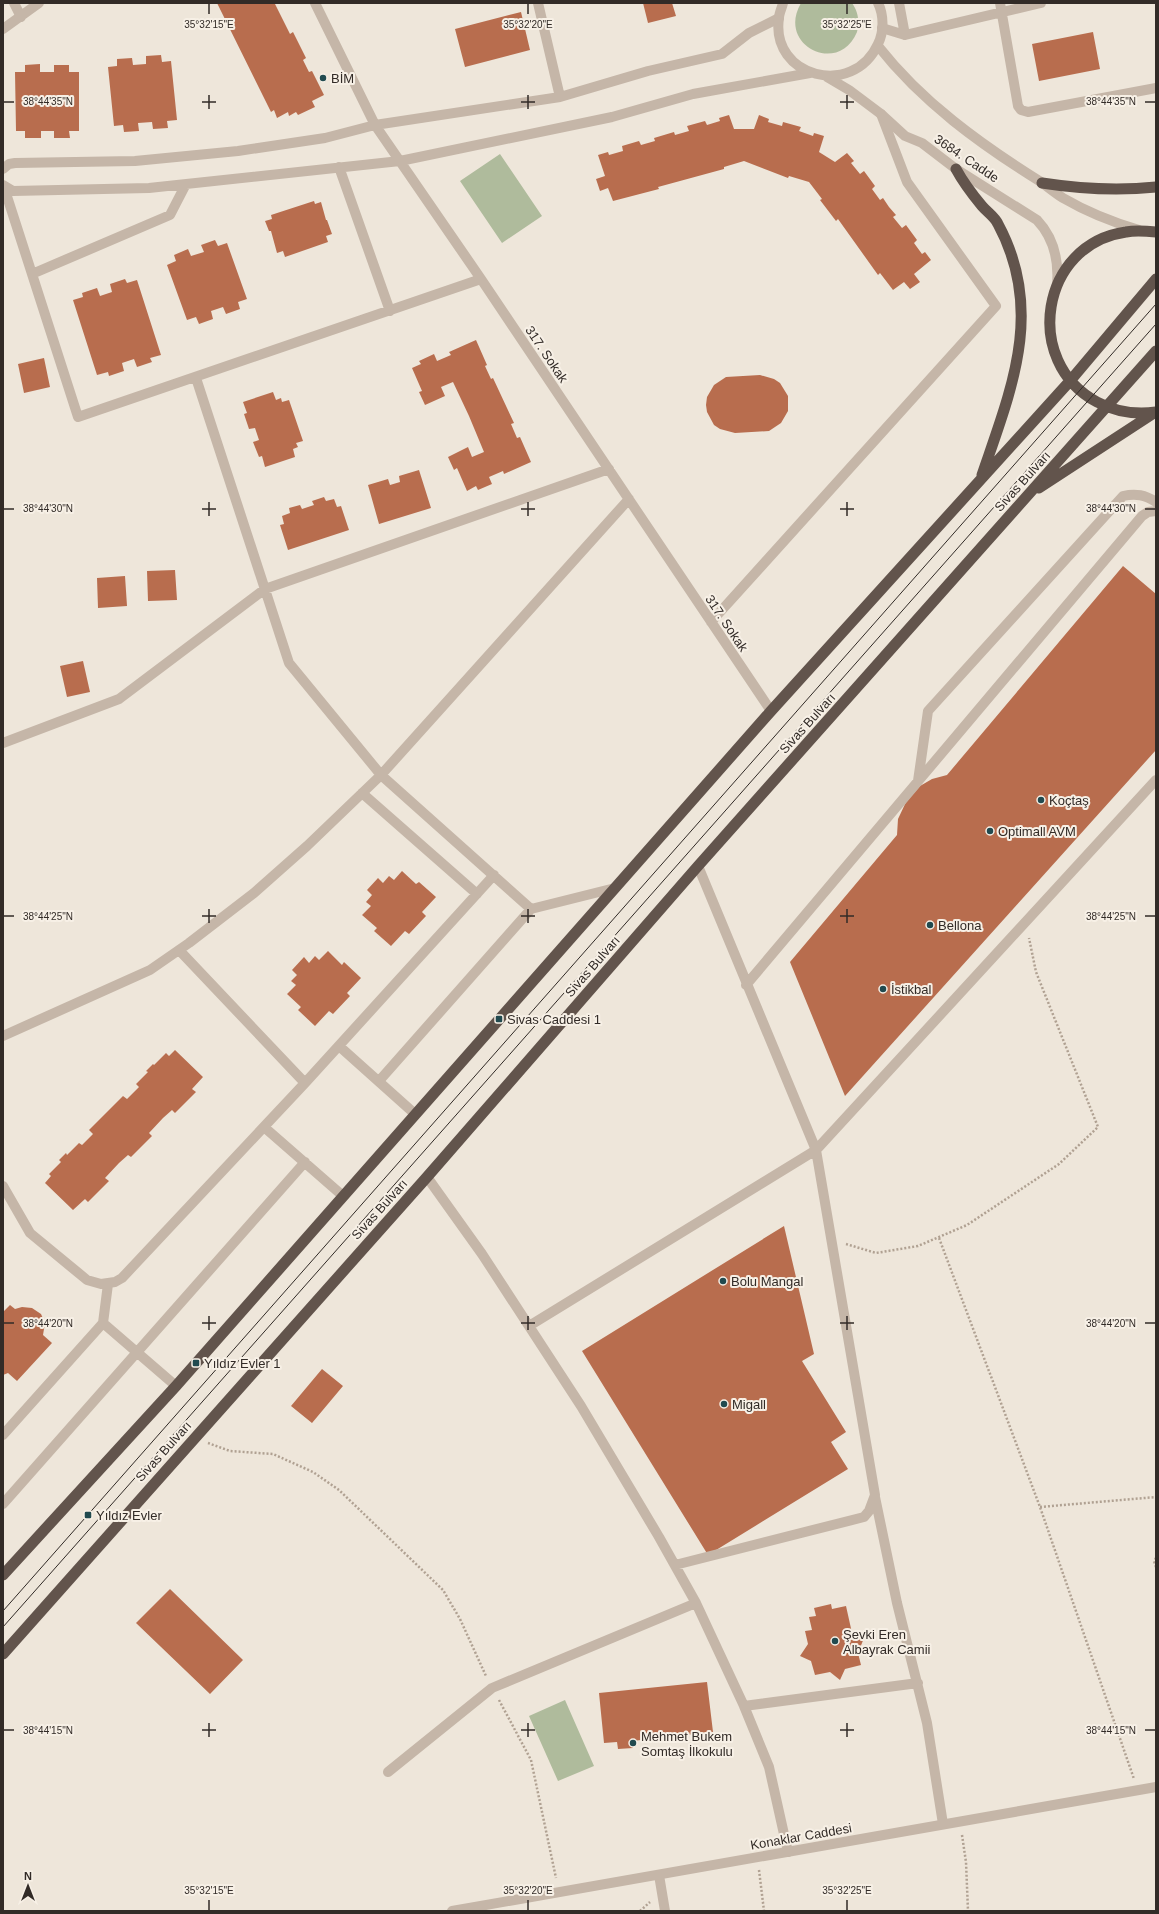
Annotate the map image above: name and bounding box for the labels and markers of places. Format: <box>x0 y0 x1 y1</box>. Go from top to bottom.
place label: BİM <box>331 71 354 86</box>
marker: BİM <box>318 73 328 83</box>
place label: Koçtaş <box>1049 793 1089 808</box>
marker: Koçtaş <box>1036 795 1046 805</box>
place label: Optimall AVM <box>998 824 1076 839</box>
marker: Optimall AVM <box>985 826 995 836</box>
place label: Bellona <box>938 918 982 933</box>
marker: Bellona <box>925 920 935 930</box>
place label: İstikbal <box>891 982 932 997</box>
marker: İstikbal <box>878 984 888 994</box>
place label: Sivas Caddesi 1 <box>507 1012 601 1027</box>
marker: Sivas Caddesi 1 <box>494 1014 504 1024</box>
place label: Bolu Mangal <box>731 1274 803 1289</box>
marker: Bolu Mangal <box>718 1276 728 1286</box>
place label: Yıldız Evler 1 <box>204 1356 281 1371</box>
marker: Yıldız Evler 1 <box>191 1358 201 1368</box>
place label: Migall <box>732 1397 766 1412</box>
marker: Migall <box>719 1399 729 1409</box>
place label: Yıldız Evler <box>96 1508 162 1523</box>
marker: Yıldız Evler <box>83 1510 93 1520</box>
place label: Şevki Eren Albayrak Camii <box>843 1627 931 1657</box>
marker: Şevki Eren Albayrak Camii <box>830 1636 840 1646</box>
place label: Mehmet Bukem Somtaş İlkokulu <box>641 1729 733 1759</box>
marker: Mehmet Bukem Somtaş İlkokulu <box>628 1738 638 1748</box>

